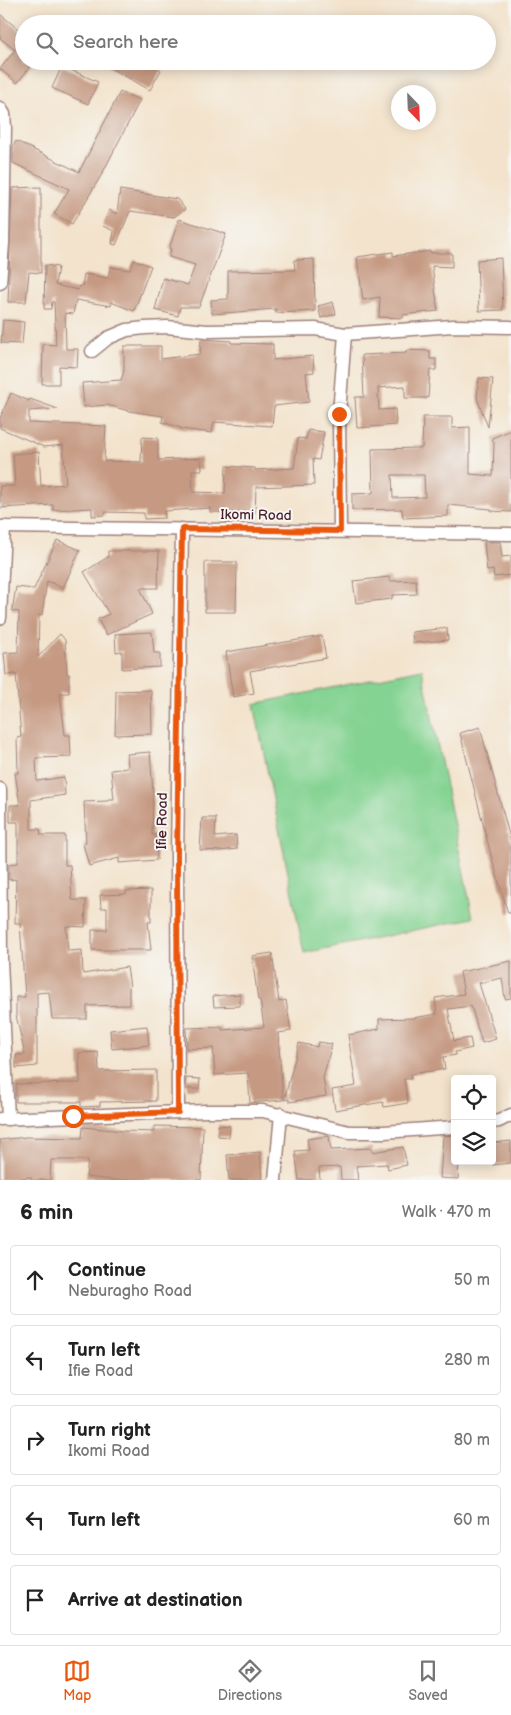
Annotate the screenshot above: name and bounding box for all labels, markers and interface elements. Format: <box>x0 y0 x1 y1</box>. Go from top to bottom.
search box <box>15 15 496 70</box>
icon: search <box>33 29 61 57</box>
text: Search here <box>73 31 178 54</box>
north arrow <box>391 85 436 130</box>
route end <box>328 403 351 426</box>
street label: Ikomi Road <box>220 506 292 524</box>
street label: Ifie Road <box>153 792 171 850</box>
map controls <box>451 1075 496 1165</box>
button: locate <box>451 1075 496 1120</box>
route start <box>62 1105 85 1128</box>
button: layers <box>451 1120 496 1165</box>
text: 6 min <box>20 1200 73 1225</box>
text: Walk · 470 m <box>402 1203 491 1222</box>
text: Continue <box>68 1259 146 1282</box>
icon: ahead <box>21 1266 49 1294</box>
text: 50 m <box>454 1271 490 1290</box>
text: Neburagho Road <box>68 1282 192 1301</box>
text: Turn left <box>68 1339 140 1362</box>
icon: left <box>21 1346 49 1374</box>
text: 280 m <box>444 1351 490 1370</box>
text: Ifie Road <box>68 1362 133 1381</box>
text: Turn right <box>68 1419 151 1442</box>
icon: right <box>21 1426 49 1454</box>
text: 80 m <box>454 1431 490 1450</box>
text: Ikomi Road <box>68 1442 150 1461</box>
icon: left <box>21 1506 49 1534</box>
text: Turn left <box>68 1509 140 1532</box>
text: 60 m <box>453 1511 490 1530</box>
icon: arrive <box>21 1586 49 1614</box>
text: Arrive at destination <box>68 1589 243 1612</box>
tab: Map <box>63 1657 91 1704</box>
tab: Directions <box>218 1657 282 1704</box>
tab: Saved <box>408 1657 448 1704</box>

